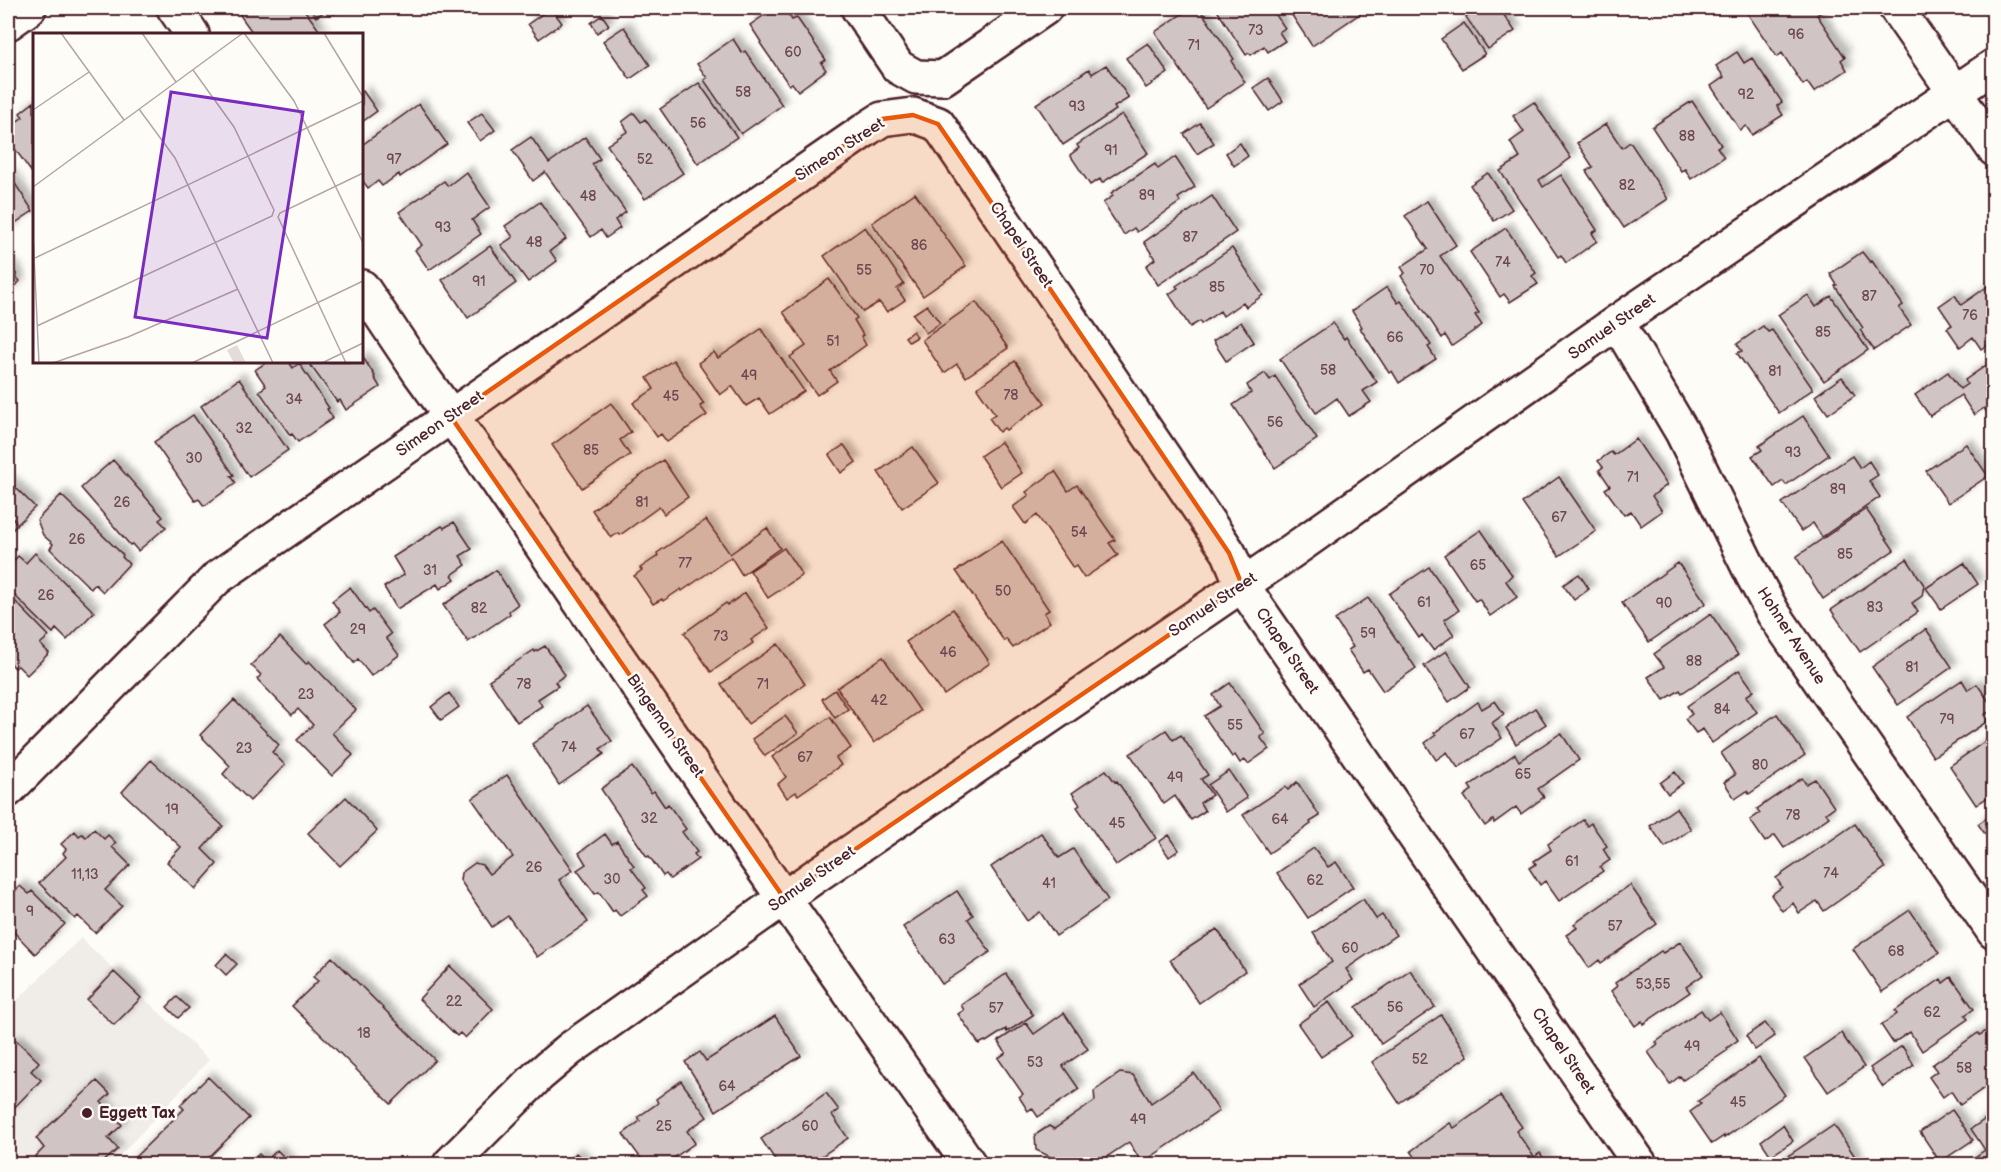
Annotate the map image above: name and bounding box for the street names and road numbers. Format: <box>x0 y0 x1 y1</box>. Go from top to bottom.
street label: Simeon Street <box>792 114 888 186</box>
street label: Chapel Street <box>985 198 1057 292</box>
street label: Samuel Street <box>1565 290 1659 364</box>
street label: Simeon Street <box>393 387 487 461</box>
street label: Samuel Street <box>1165 569 1261 641</box>
street label: Hohner Avenue <box>1753 584 1830 689</box>
street label: Chapel Street <box>1251 604 1323 698</box>
street label: Bingeman Street <box>622 671 708 781</box>
street label: Samuel Street <box>765 842 859 916</box>
street label: Chapel Street <box>1527 1004 1599 1098</box>

